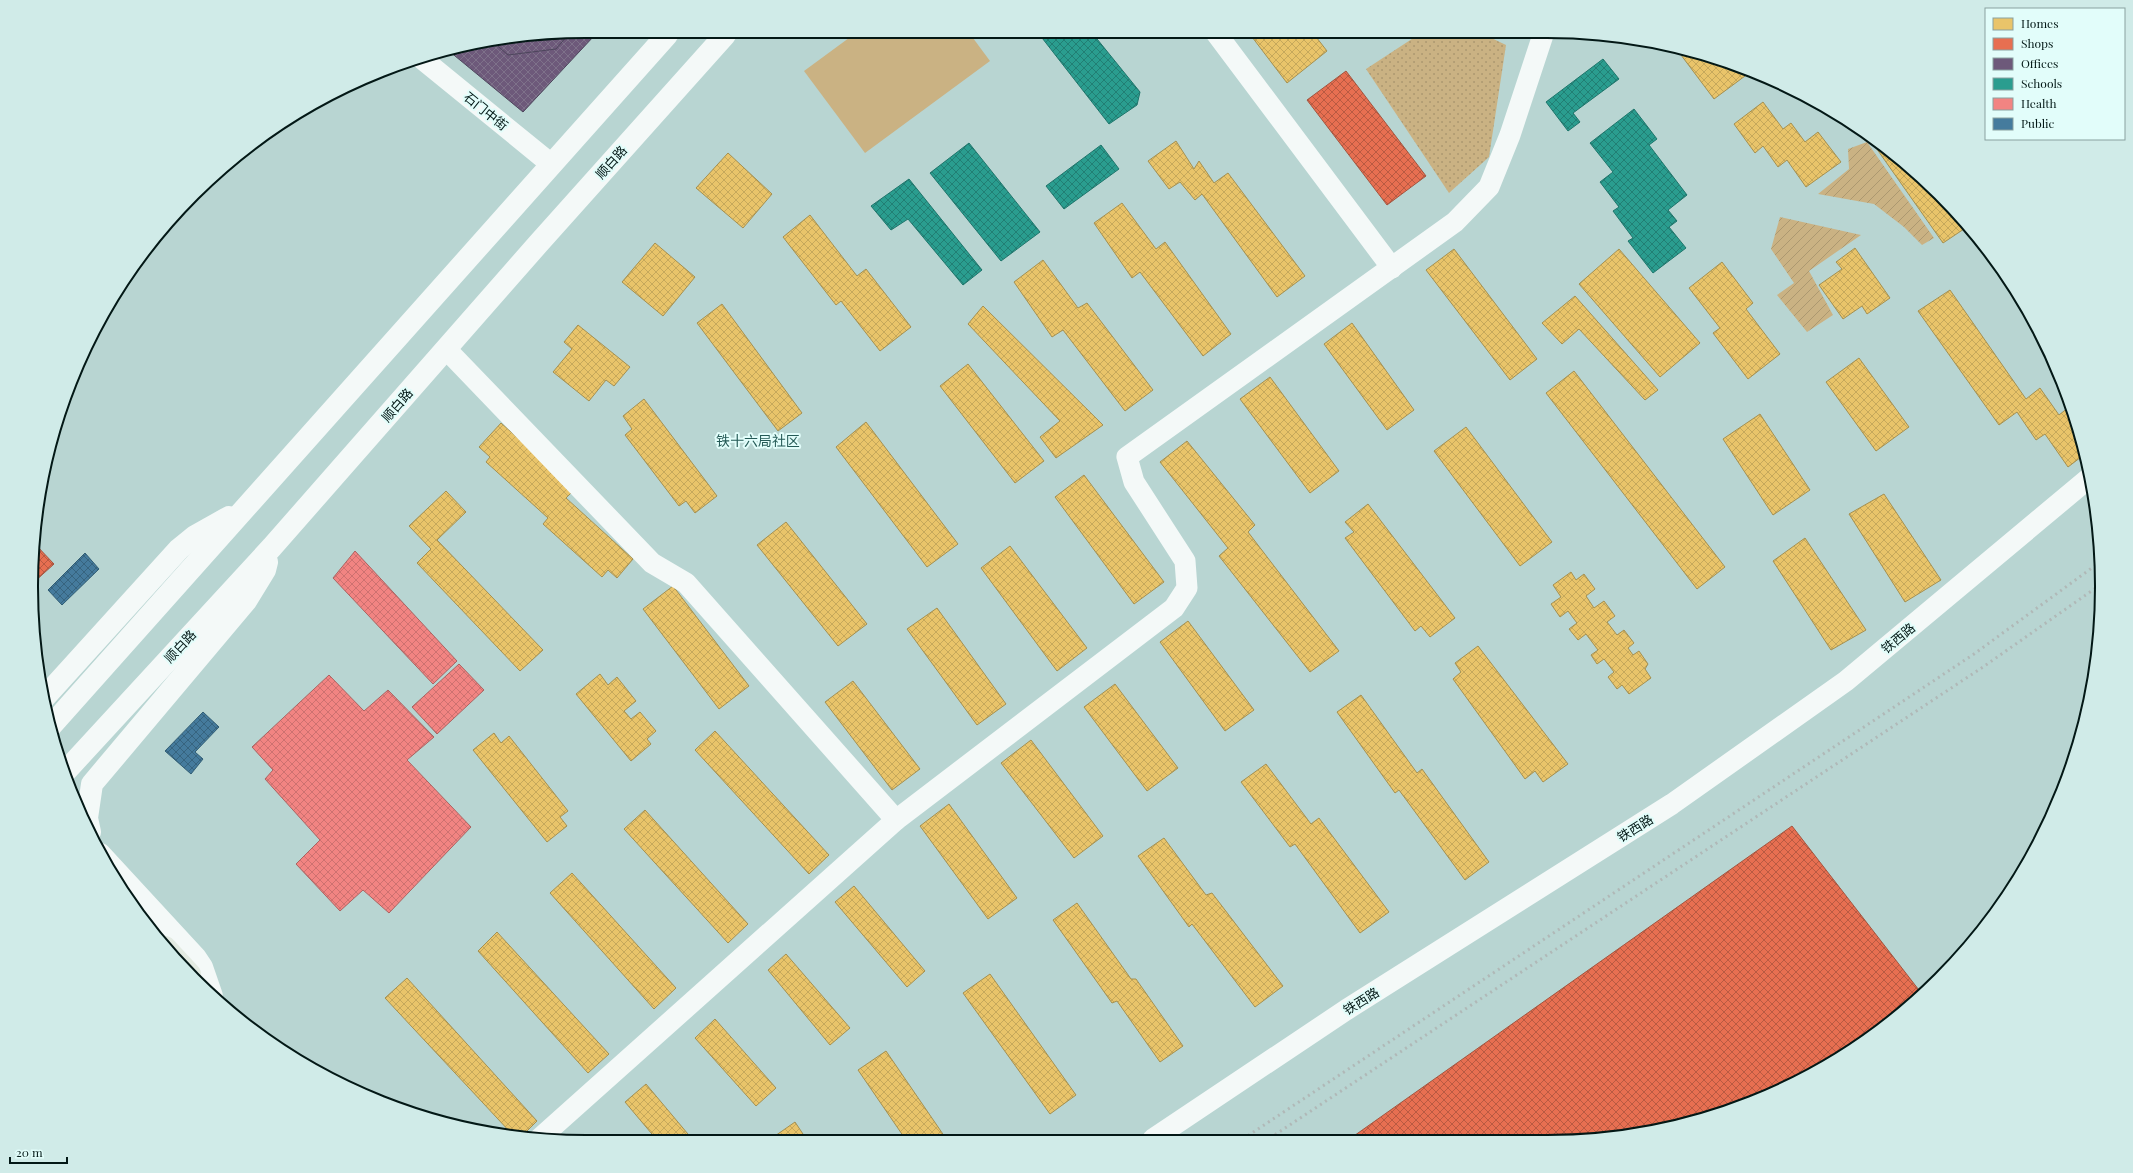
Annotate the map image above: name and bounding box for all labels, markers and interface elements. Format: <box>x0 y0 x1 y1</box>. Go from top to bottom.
legend <box>1985 8 2125 140</box>
text: Homes <box>2021 15 2059 31</box>
text: Shops <box>2021 35 2053 51</box>
text: Offices <box>2021 55 2058 71</box>
text: Schools <box>2021 75 2062 91</box>
street label: 石门中街 <box>461 88 512 134</box>
text: Health <box>2021 95 2057 111</box>
text: Public <box>2021 115 2055 131</box>
street label: 顺白路 <box>591 141 630 182</box>
street label: 顺白路 <box>377 384 416 425</box>
district label: 铁十六局社区 <box>716 431 800 450</box>
street label: 铁西路 <box>1877 619 1918 657</box>
street label: 顺白路 <box>160 626 199 666</box>
street label: 铁西路 <box>1614 810 1656 845</box>
street label: 铁西路 <box>1340 983 1382 1018</box>
scale bar <box>10 1139 67 1165</box>
text: 20 m <box>16 1144 43 1160</box>

